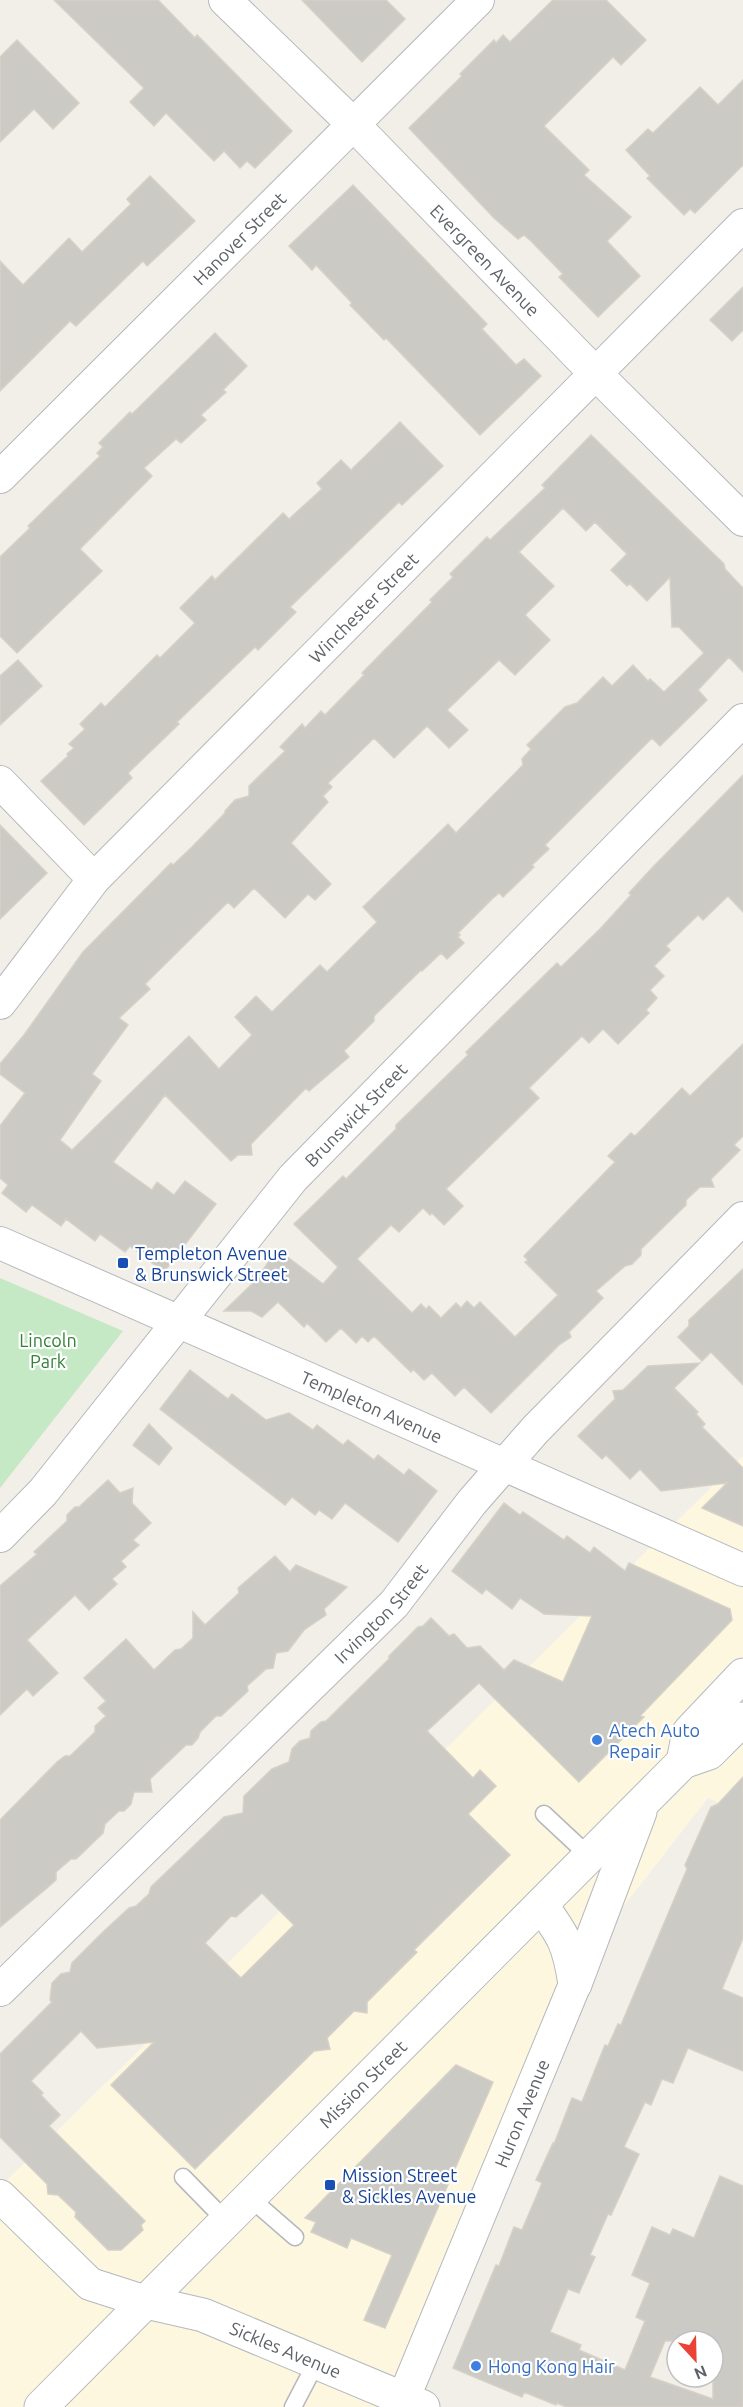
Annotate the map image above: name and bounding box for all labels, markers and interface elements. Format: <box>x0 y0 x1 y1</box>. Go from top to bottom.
street label: Hanover Street <box>189 188 290 289</box>
street label: Evergreen Avenue <box>427 200 544 320</box>
street label: Winchester Street <box>305 549 422 667</box>
street label: Brunswick Street <box>300 1059 411 1170</box>
place label: Templeton Avenue & Brunswick Street <box>135 1243 288 1284</box>
marker: Templeton Avenue & Brunswick Street <box>116 1256 130 1270</box>
park label: Lincoln Park <box>19 1330 77 1371</box>
street label: Templeton Avenue <box>298 1367 445 1446</box>
street label: Irvington Street <box>330 1559 431 1667</box>
place label: Atech Auto Repair <box>609 1720 700 1761</box>
marker: Atech Auto Repair <box>590 1733 604 1747</box>
street label: Mission Street <box>315 2036 410 2132</box>
street label: Huron Avenue <box>490 2056 553 2170</box>
place label: Mission Street & Sickles Avenue <box>342 2165 476 2206</box>
marker: Mission Street & Sickles Avenue <box>323 2178 337 2192</box>
street label: Sickles Avenue <box>227 2317 344 2382</box>
north arrow <box>665 2329 725 2389</box>
place label: Hong Kong Hair <box>488 2356 615 2376</box>
marker: Hong Kong Hair <box>469 2359 483 2373</box>
text: N <box>692 2362 710 2383</box>

